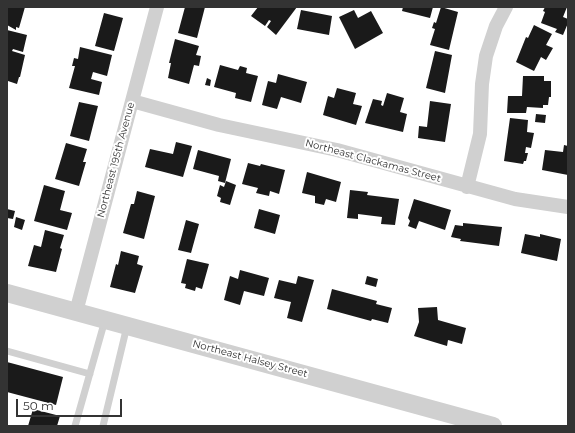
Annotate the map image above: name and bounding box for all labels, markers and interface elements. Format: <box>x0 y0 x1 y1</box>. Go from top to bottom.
street label: Northeast 195th Avenue <box>95 101 137 219</box>
street label: Northeast Clackamas Street <box>304 137 442 185</box>
street label: Northeast Halsey Street <box>191 338 309 380</box>
scale bar <box>18 391 124 417</box>
text: 50 m <box>23 398 54 413</box>

